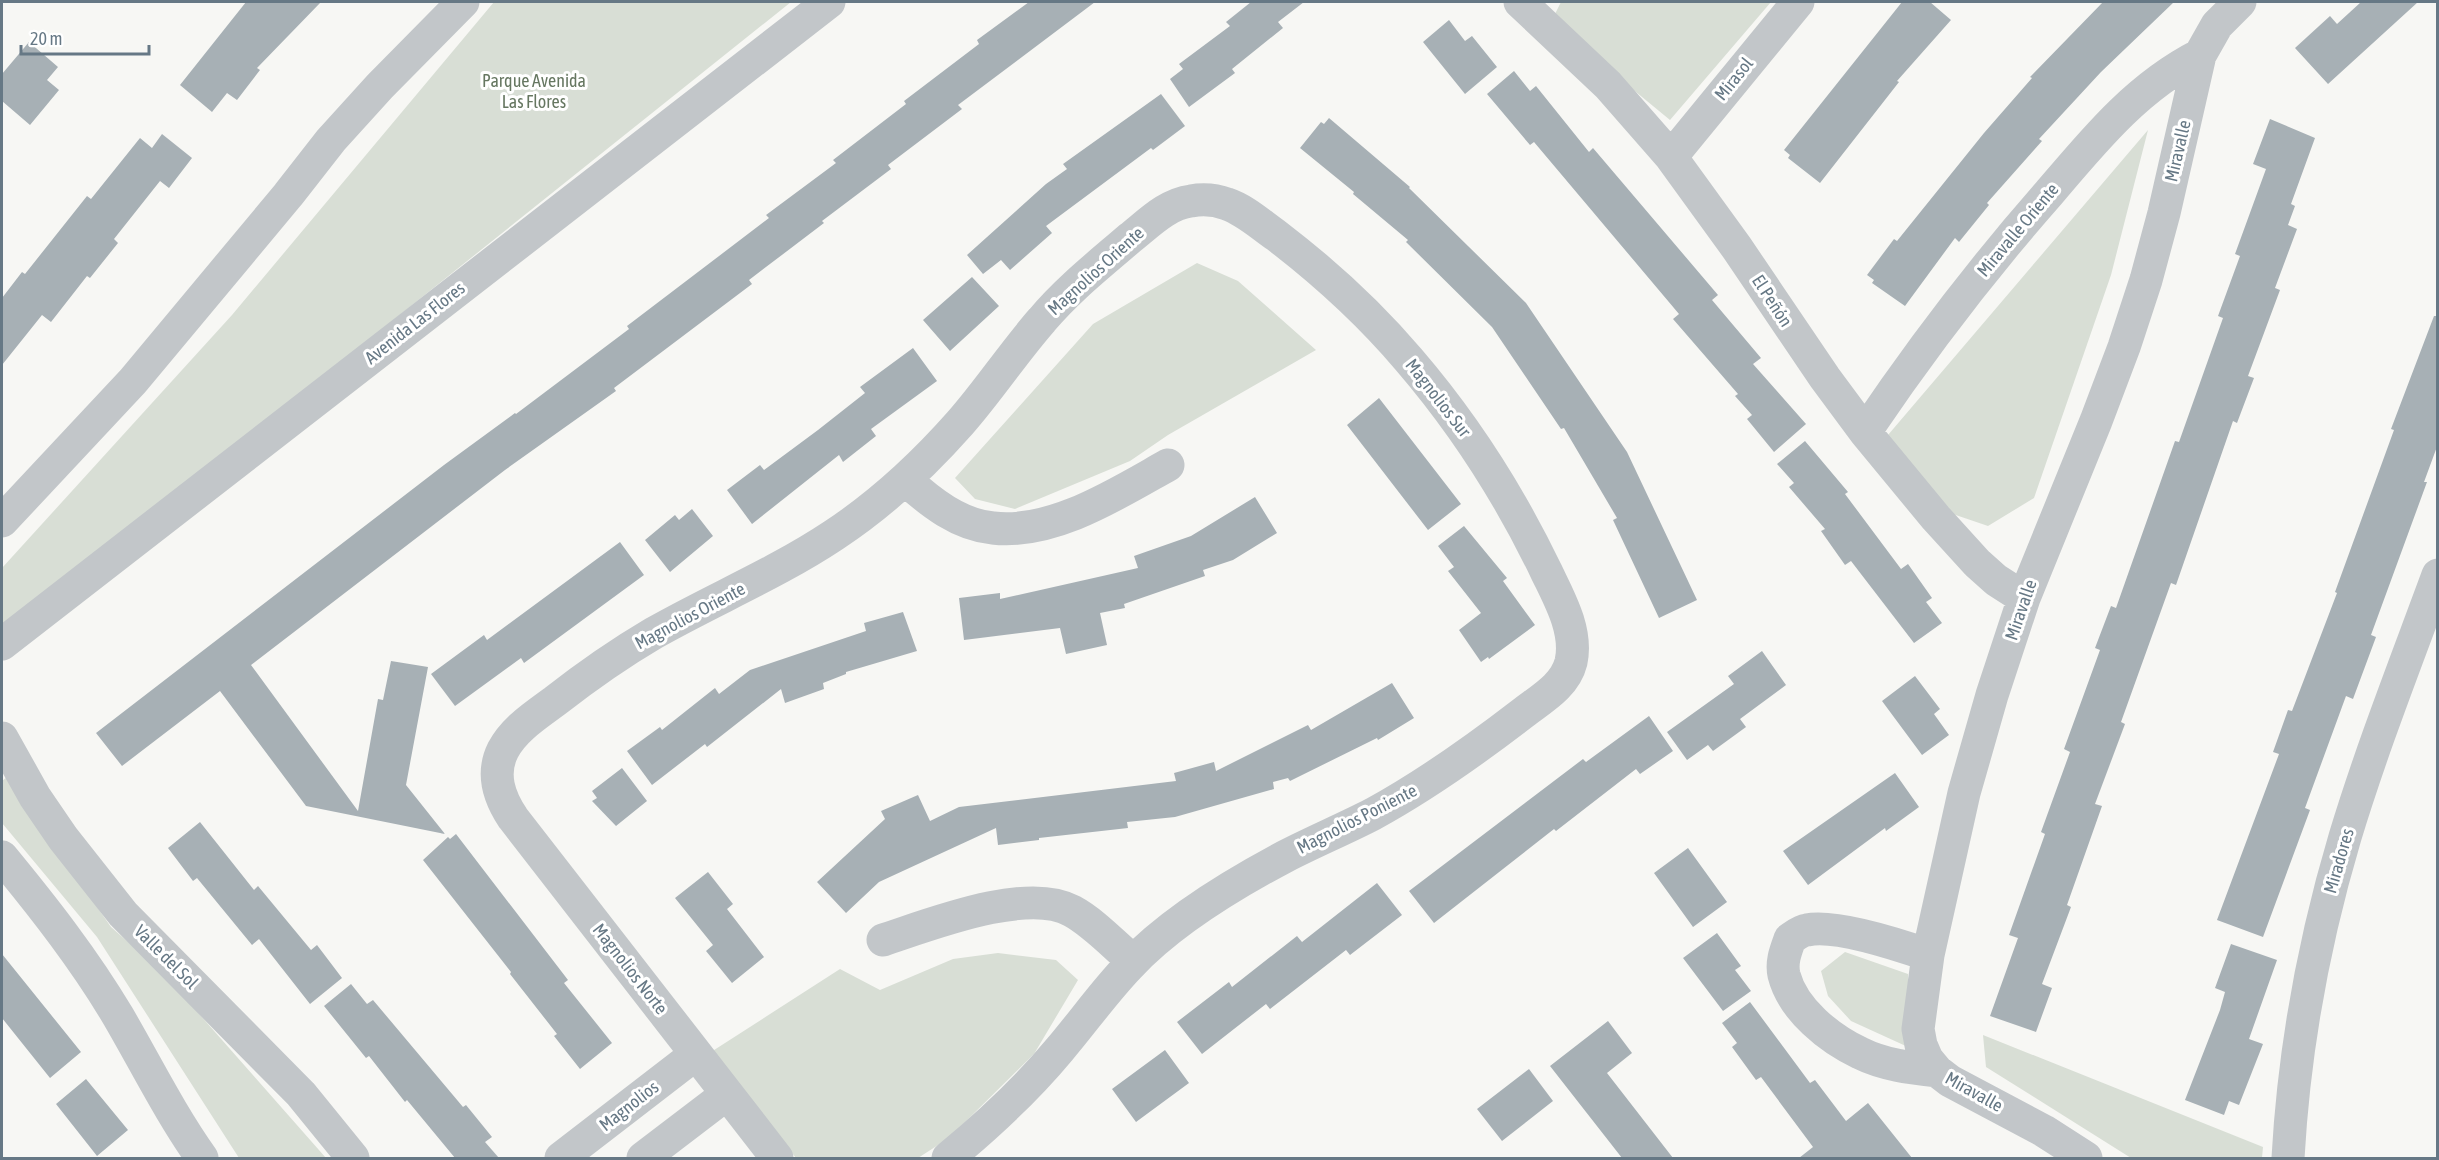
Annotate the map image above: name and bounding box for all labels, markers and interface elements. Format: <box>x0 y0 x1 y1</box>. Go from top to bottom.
scale bar <box>21 18 148 56</box>
text: 20 m <box>30 28 62 49</box>
street label: Mirasol <box>1710 53 1757 104</box>
park label: Parque Avenida Las Flores <box>482 70 586 112</box>
street label: Miravalle <box>2160 118 2195 184</box>
street label: Miravalle Oriente <box>1973 179 2063 281</box>
street label: Magnolios Oriente <box>1043 222 1148 319</box>
street label: El Peñón <box>1748 271 1797 331</box>
street label: Avenida Las Flores <box>361 277 469 368</box>
street label: Magnolios Sur <box>1401 355 1476 441</box>
street label: Miravalle <box>2000 577 2041 643</box>
street label: Magnolios Oriente <box>631 578 748 653</box>
street label: Magnolios Poniente <box>1293 779 1420 858</box>
street label: Miradores <box>2319 826 2358 896</box>
street label: Magnolios Norte <box>589 919 672 1018</box>
street label: Valle del Sol <box>130 920 203 993</box>
street label: Miravalle <box>1942 1067 2007 1116</box>
street label: Magnolios <box>595 1076 662 1135</box>

